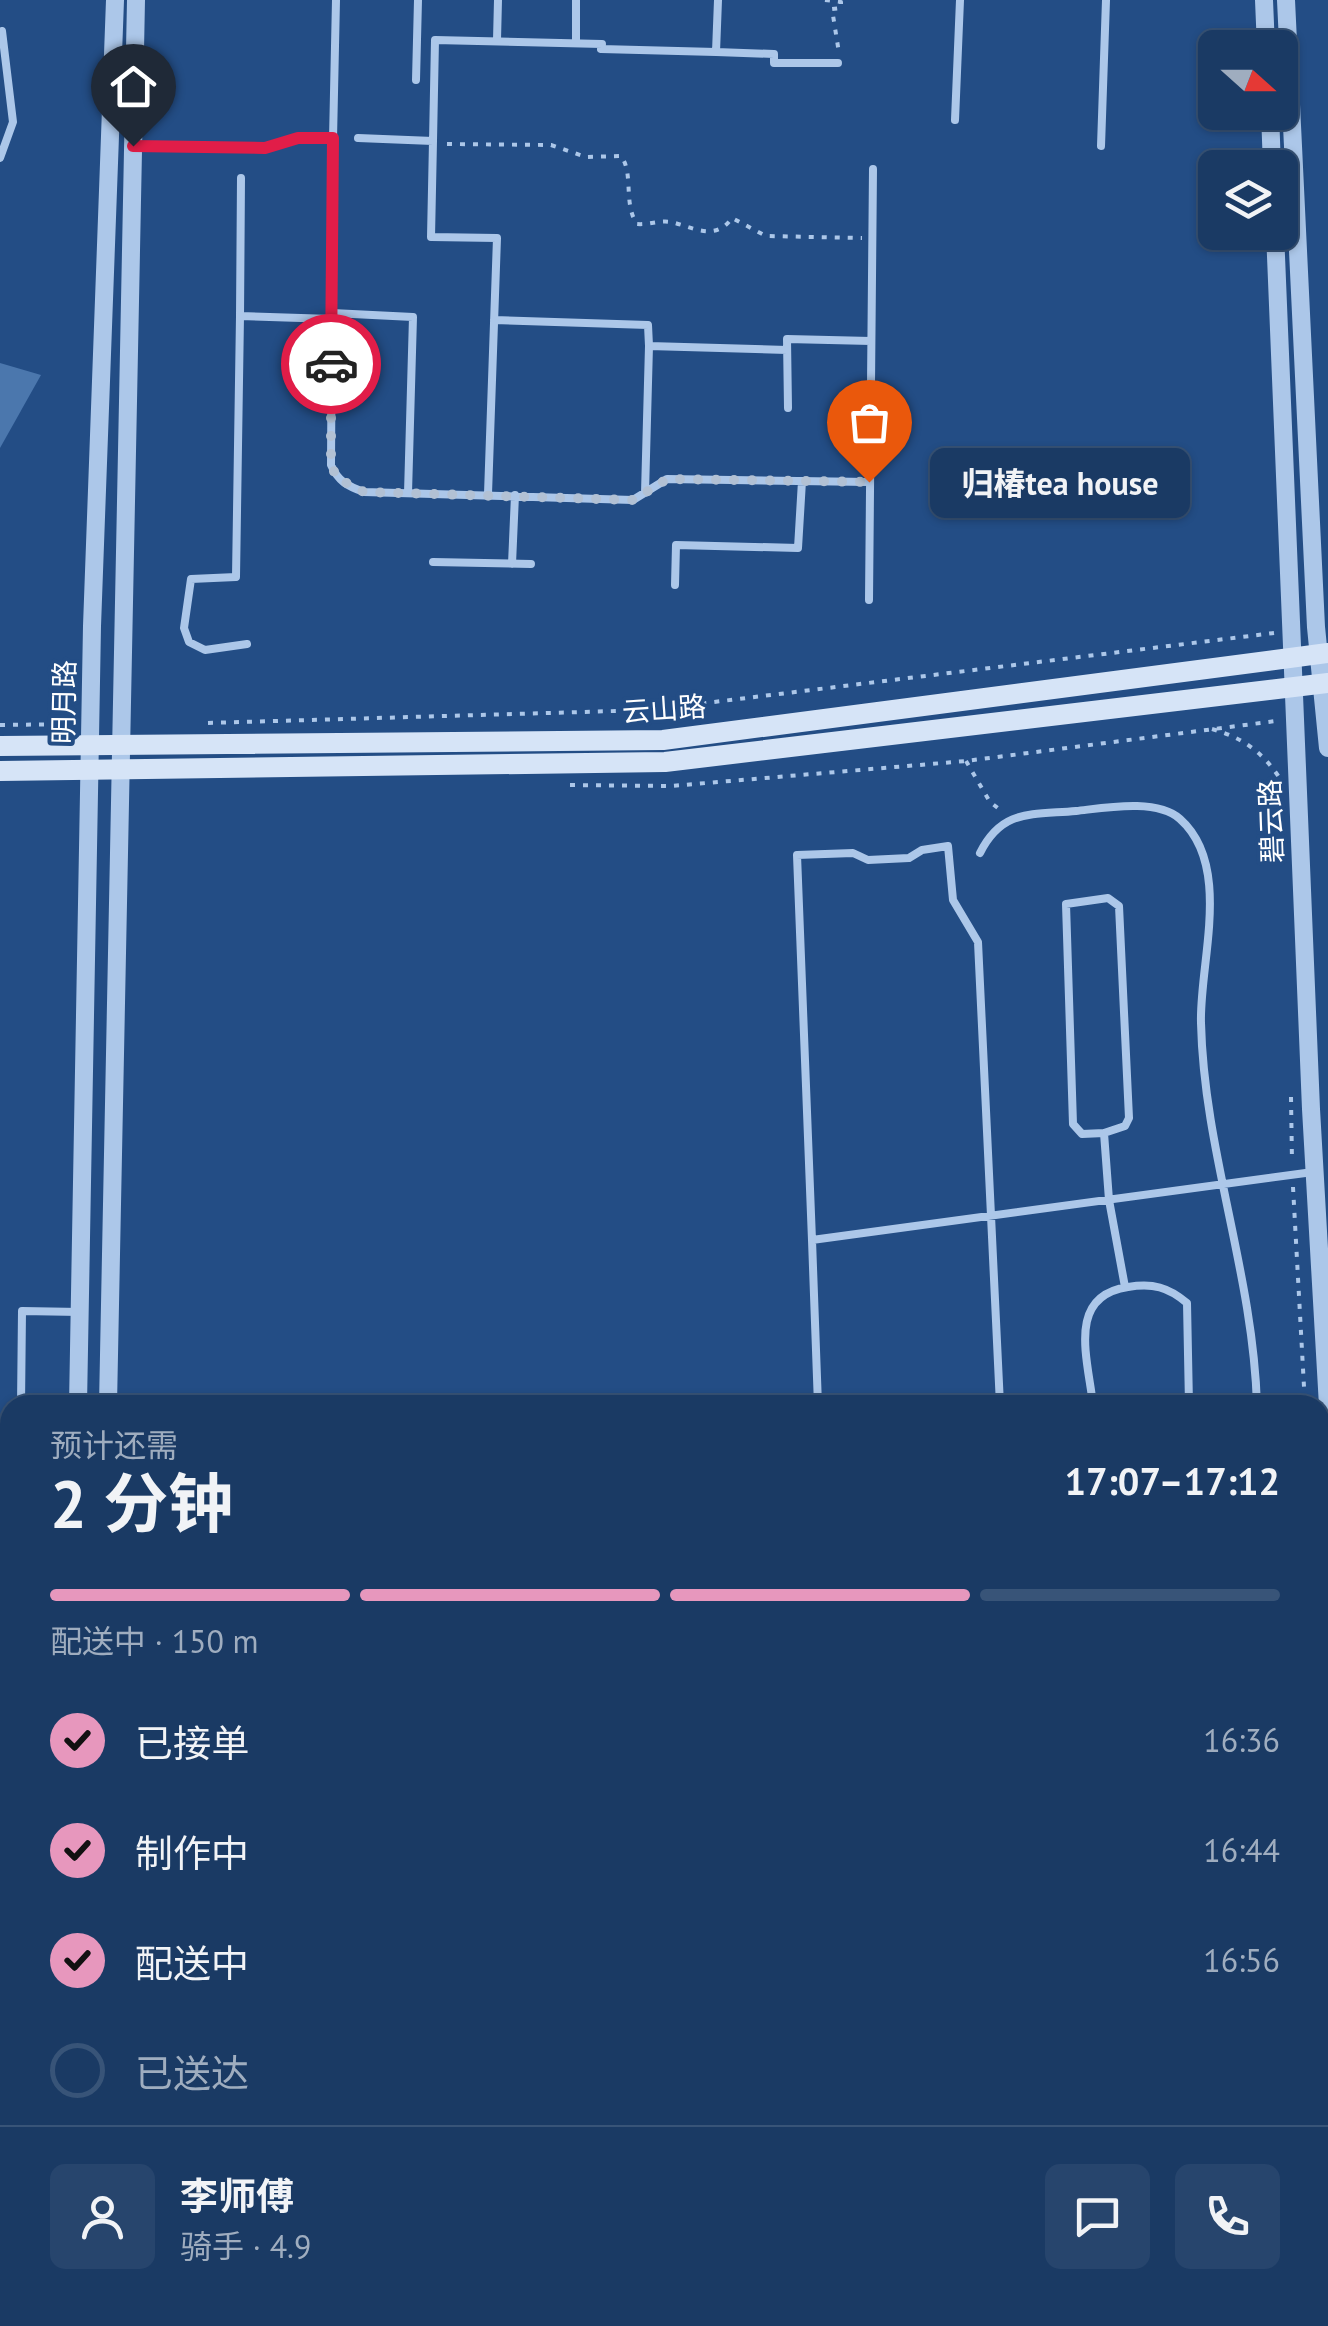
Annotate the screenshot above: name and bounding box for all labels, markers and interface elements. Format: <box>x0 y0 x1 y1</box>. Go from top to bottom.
north arrow <box>1198 30 1298 130</box>
map controls <box>1198 30 1298 250</box>
pin <box>91 44 176 147</box>
icon: home <box>106 59 161 114</box>
button: layers <box>1198 150 1298 250</box>
courier <box>281 314 381 414</box>
icon: car <box>304 337 359 392</box>
pin <box>827 380 912 483</box>
icon: bag <box>842 395 897 450</box>
callout: 归椿tea house <box>929 447 1189 517</box>
text: 归椿tea house <box>962 462 1158 504</box>
street label: 明月路 <box>44 660 83 744</box>
street label: 云山路 <box>621 687 707 730</box>
street label: 碧云路 <box>1251 778 1290 864</box>
text: 预计还需 <box>50 1424 178 1466</box>
text: 17:07–17:12 <box>1065 1456 1280 1505</box>
text: 2 分钟 <box>50 1461 233 1545</box>
text: 配送中 · 150 m <box>50 1620 258 1662</box>
icon: check <box>50 1713 105 1768</box>
text: 已接单 <box>135 1718 249 1767</box>
text: 16:36 <box>1203 1719 1280 1761</box>
icon: check <box>50 1823 105 1878</box>
text: 制作中 <box>135 1828 249 1877</box>
text: 16:44 <box>1203 1829 1280 1871</box>
icon: check <box>50 1933 105 1988</box>
text: 配送中 <box>135 1938 249 1987</box>
text: 16:56 <box>1203 1939 1280 1981</box>
text: 已送达 <box>135 2048 249 2097</box>
button: person <box>50 2164 155 2269</box>
button: chat <box>1045 2164 1150 2269</box>
button: phone <box>1175 2164 1280 2269</box>
text: 李师傅 <box>180 2171 294 2220</box>
text: 骑手 · 4.9 <box>180 2225 311 2267</box>

